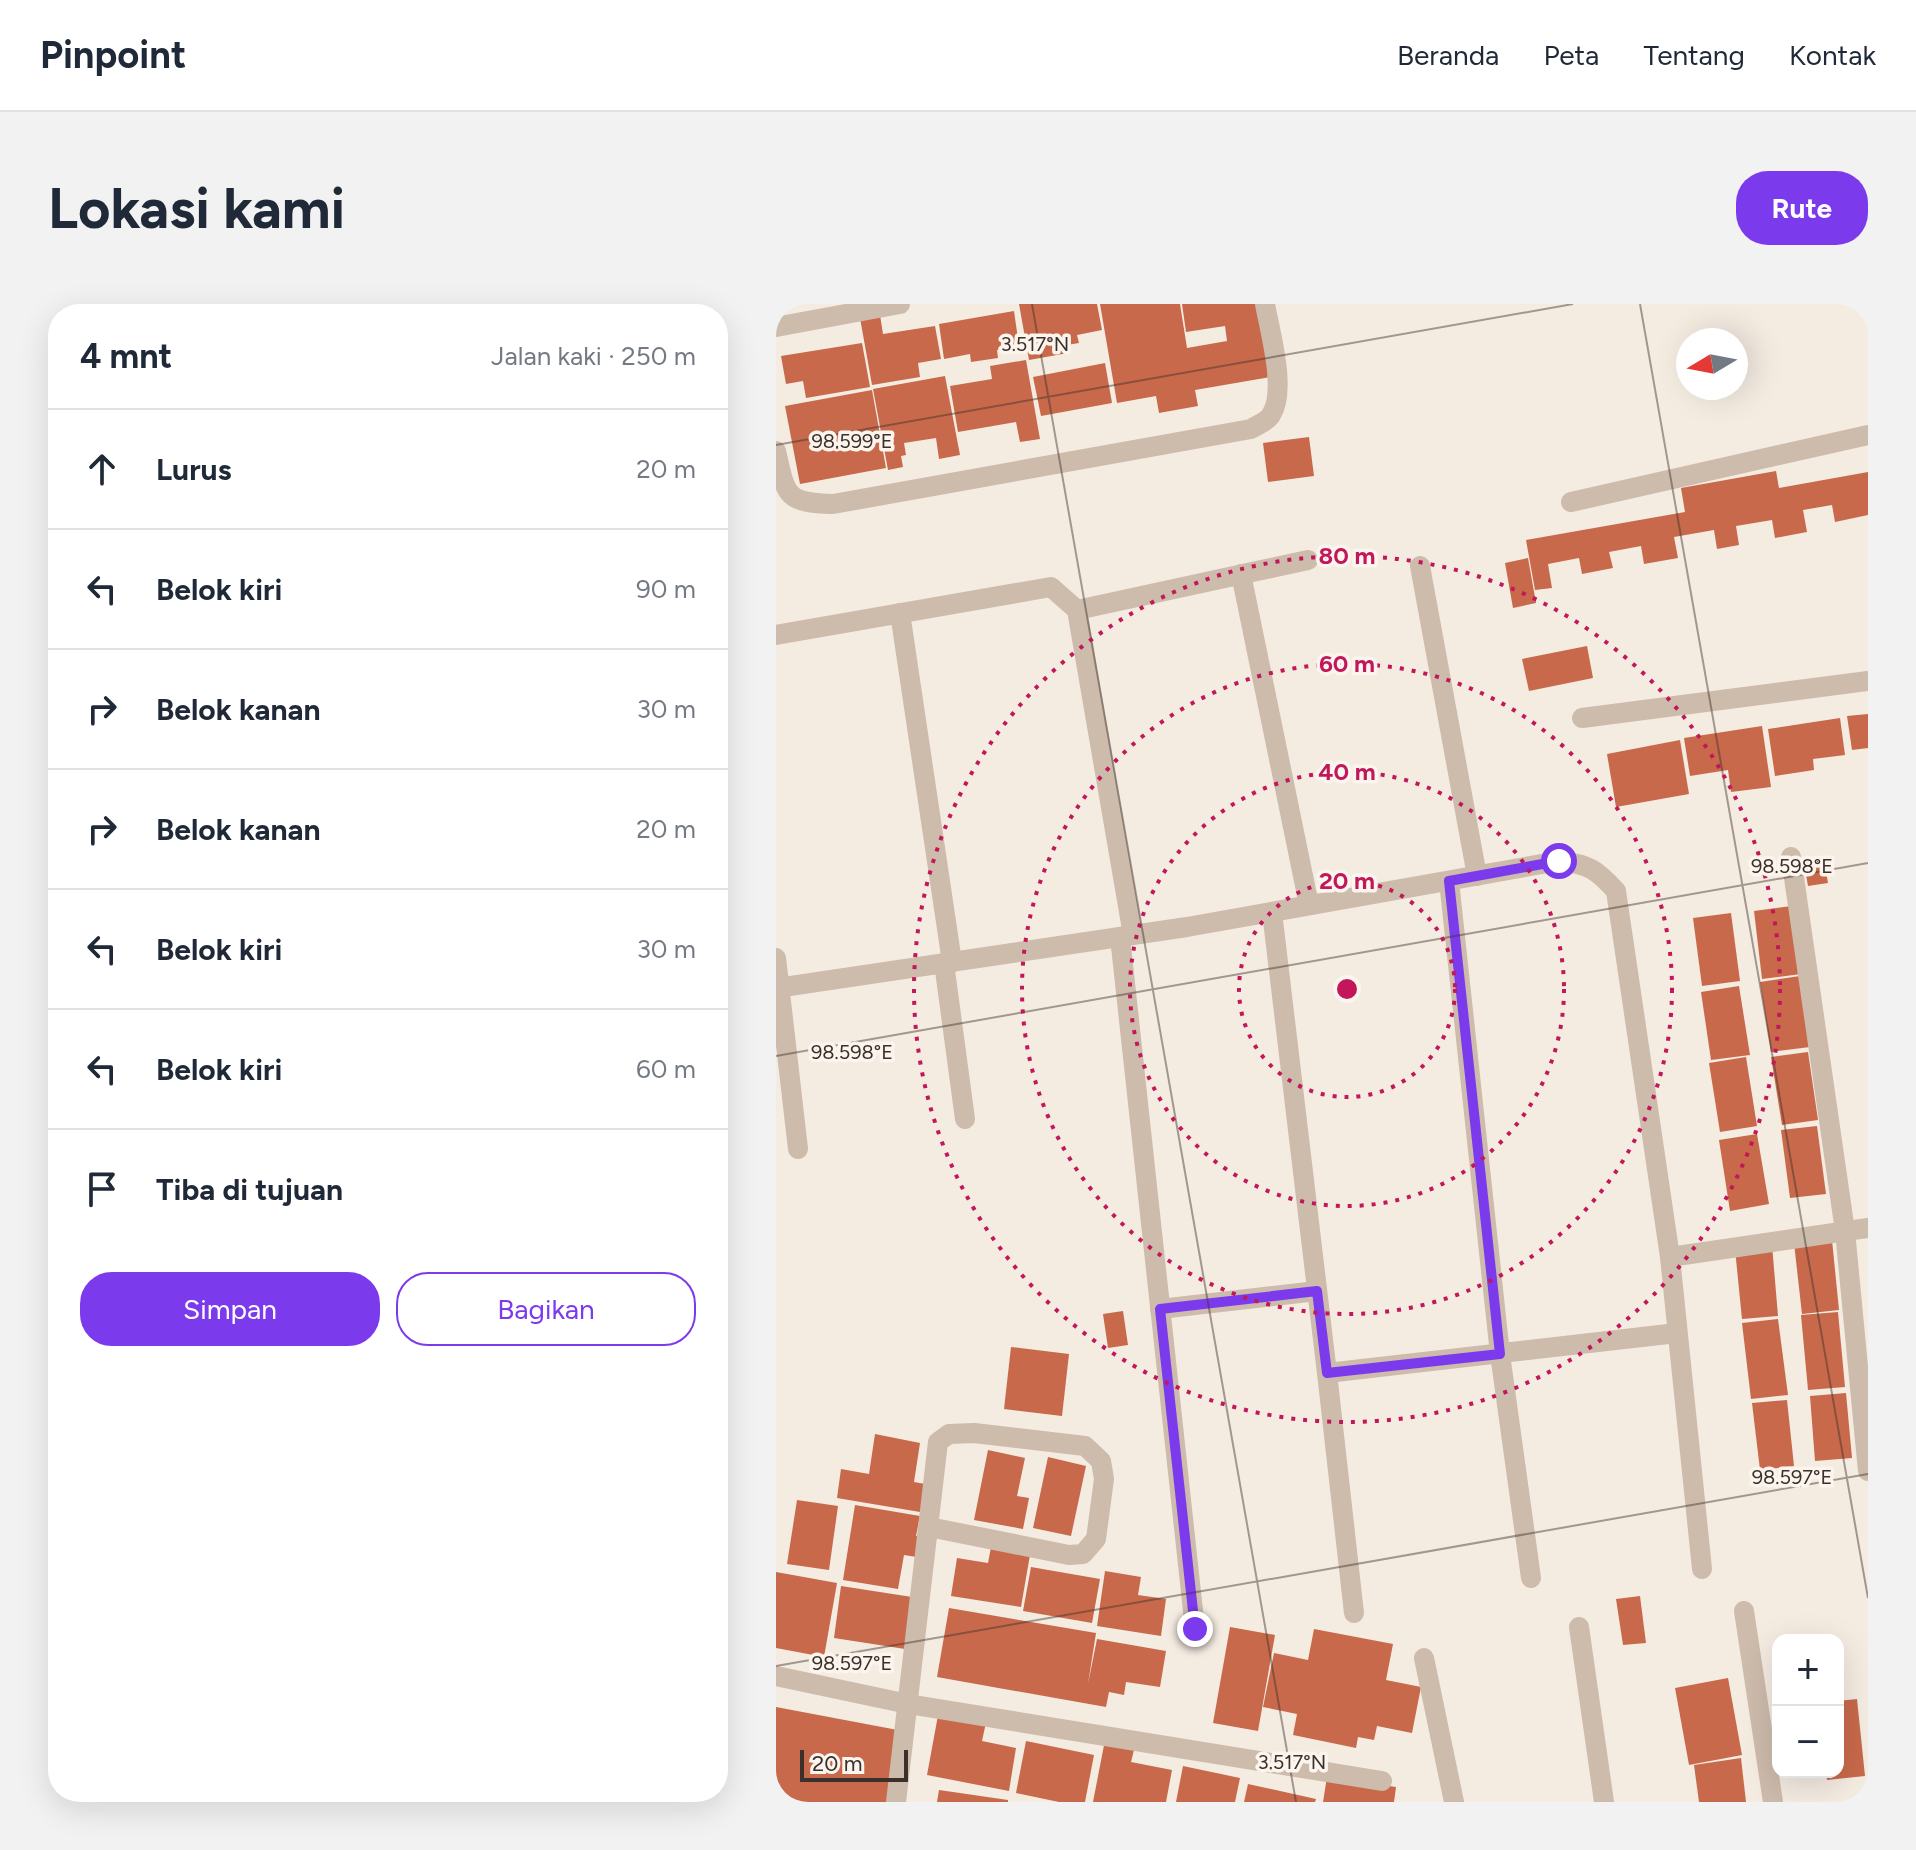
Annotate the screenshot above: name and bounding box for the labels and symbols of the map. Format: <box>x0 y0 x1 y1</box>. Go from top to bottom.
north arrow <box>1676 328 1748 400</box>
text: 3.517°N <box>1001 332 1069 356</box>
text: 98.599°E <box>811 429 893 453</box>
text: 80 m <box>1319 541 1375 570</box>
text: 60 m <box>1319 649 1375 678</box>
text: 40 m <box>1318 757 1376 786</box>
route start <box>1541 843 1577 879</box>
text: 98.598°E <box>1751 854 1833 878</box>
text: 20 m <box>1319 866 1375 895</box>
centre of rings <box>1333 975 1361 1003</box>
text: 98.598°E <box>811 1040 893 1064</box>
text: 98.597°E <box>1752 1465 1832 1489</box>
route end <box>1177 1611 1213 1647</box>
text: 98.597°E <box>812 1651 892 1675</box>
scale bar <box>800 1746 908 1782</box>
text: 3.517°N <box>1258 1750 1326 1774</box>

